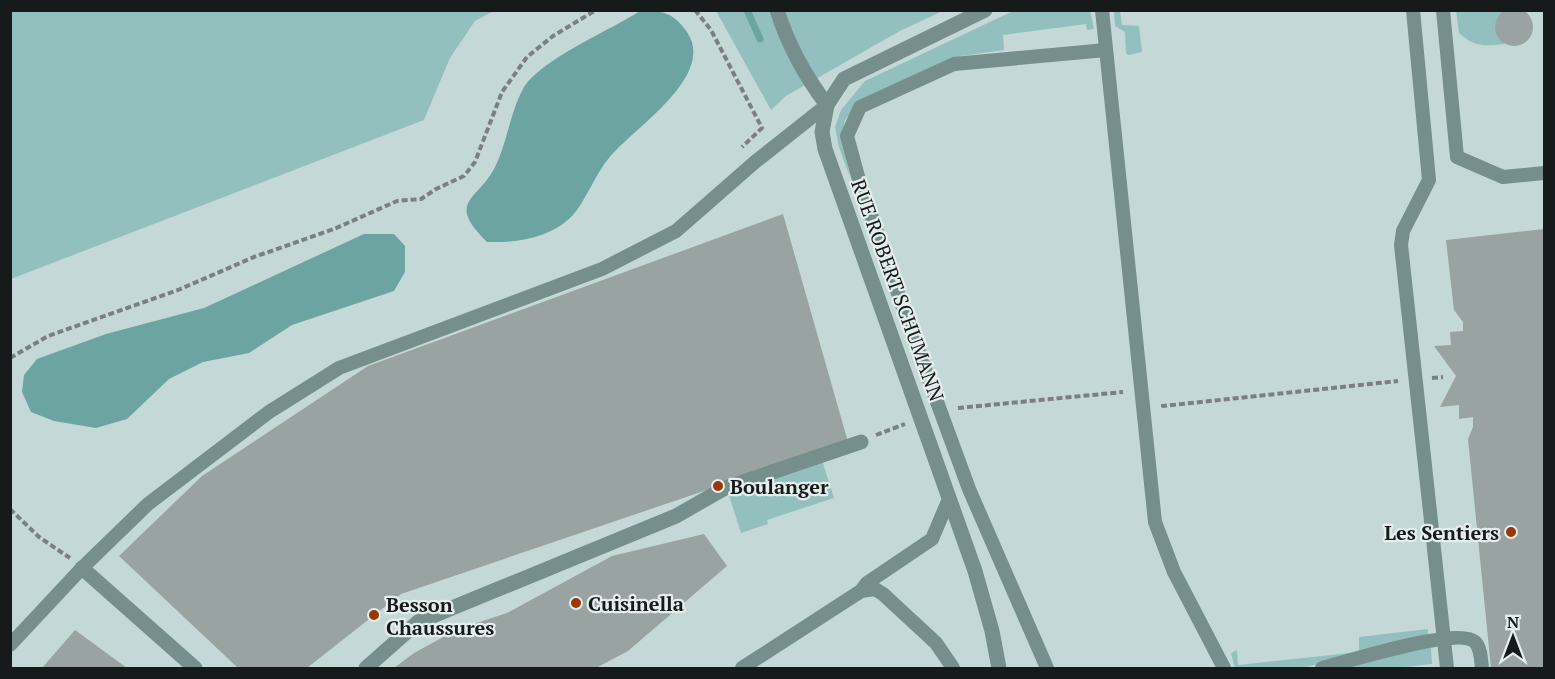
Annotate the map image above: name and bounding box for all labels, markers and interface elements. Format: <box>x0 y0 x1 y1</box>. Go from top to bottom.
street label: RUE ROBERT SCHUMANN <box>845 175 951 405</box>
place label: Boulanger <box>730 473 829 500</box>
marker: Boulanger <box>711 479 725 493</box>
place label: Les Sentiers <box>1384 519 1499 546</box>
marker: Les Sentiers <box>1504 525 1518 539</box>
place label: Cuisinella <box>588 590 684 617</box>
place label: Besson Chaussures <box>386 591 494 641</box>
marker: Cuisinella <box>569 596 583 610</box>
north arrow <box>1483 607 1543 667</box>
marker: Besson Chaussures <box>367 608 381 622</box>
text: N <box>1507 611 1519 633</box>

